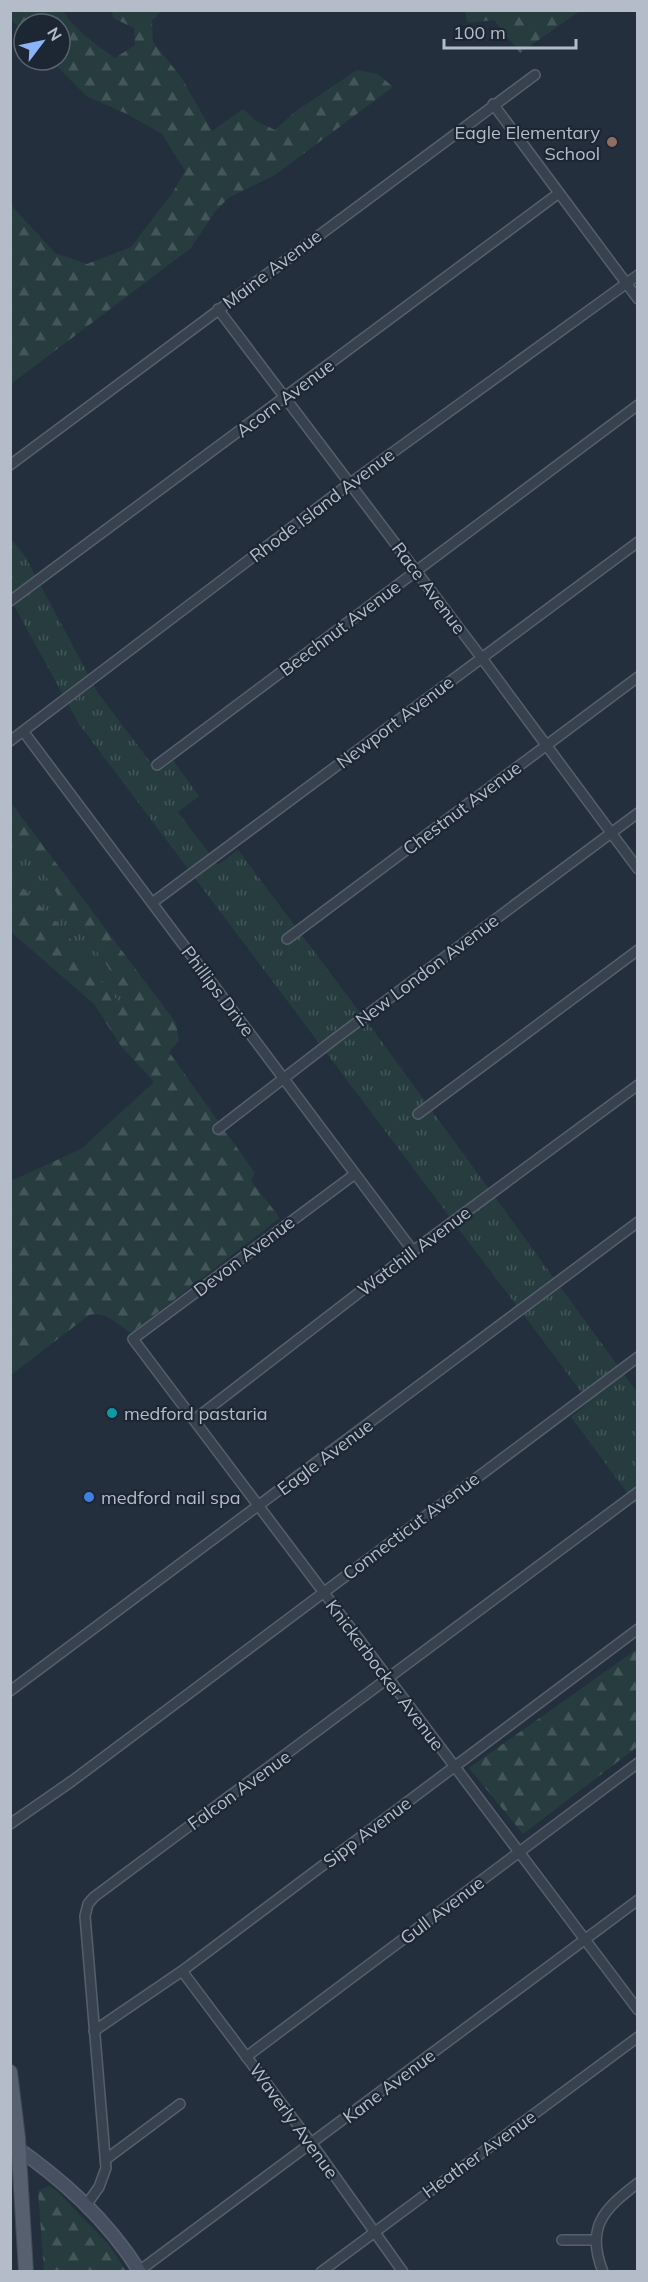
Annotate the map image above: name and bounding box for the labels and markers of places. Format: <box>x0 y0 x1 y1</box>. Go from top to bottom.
place label: Eagle Elementary School <box>455 121 600 165</box>
marker: Eagle Elementary School <box>605 135 619 149</box>
place label: medford pastaria <box>124 1402 268 1425</box>
marker: medford pastaria <box>105 1406 119 1420</box>
place label: medford nail spa <box>101 1486 241 1509</box>
marker: medford nail spa <box>82 1490 96 1504</box>

